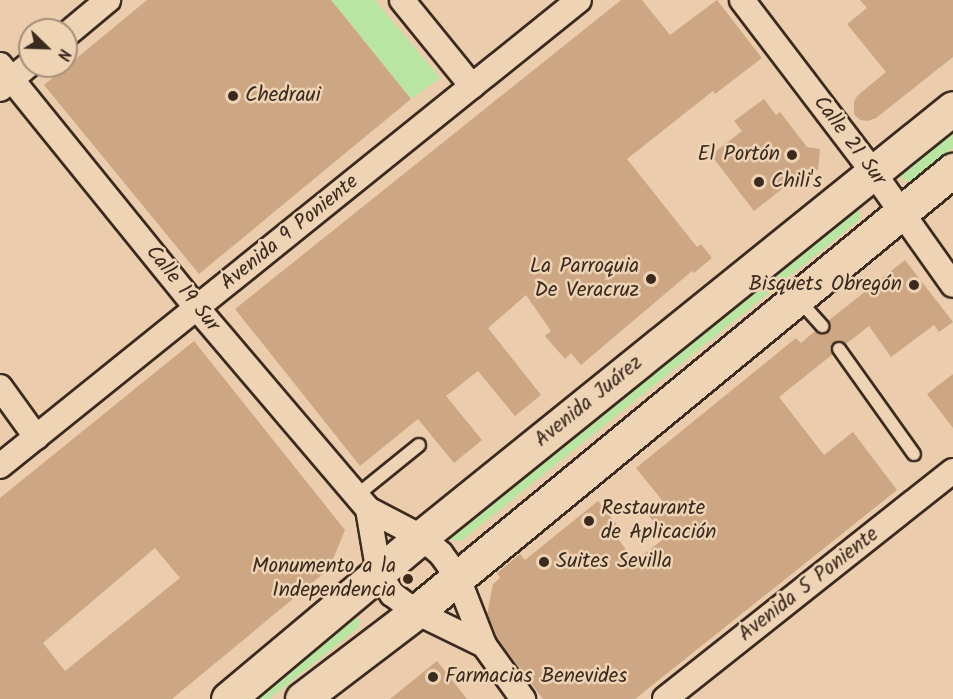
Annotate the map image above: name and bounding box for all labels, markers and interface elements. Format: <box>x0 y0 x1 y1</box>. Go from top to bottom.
north arrow <box>18 18 78 78</box>
text: N <box>50 45 77 64</box>
place label: Chedraui <box>245 83 321 109</box>
marker: Chedraui <box>226 89 240 103</box>
street label: Calle 21 Sur <box>807 91 891 191</box>
place label: El Portón <box>697 142 780 168</box>
marker: El Portón <box>785 148 799 162</box>
place label: Chili's <box>771 169 822 195</box>
street label: Avenida 9 Poniente <box>216 170 364 296</box>
marker: Chili's <box>752 175 766 189</box>
street label: Calle 19 Sur <box>139 241 225 337</box>
place label: La Parroquia De Veracruz <box>530 254 639 304</box>
marker: La Parroquia De Veracruz <box>644 272 658 286</box>
place label: Bisquets Obregón <box>749 272 902 298</box>
marker: Bisquets Obregón <box>907 278 921 292</box>
street label: Avenida Juárez <box>530 351 648 453</box>
place label: Restaurante de Aplicación <box>601 496 717 546</box>
marker: Restaurante de Aplicación <box>582 514 596 528</box>
street label: Avenida 5 Poniente <box>734 522 884 648</box>
place label: Suites Sevilla <box>556 549 672 575</box>
place label: Monumento a la Independencia <box>252 554 396 604</box>
marker: Suites Sevilla <box>537 555 551 569</box>
marker: Monumento a la Independencia <box>401 572 415 586</box>
place label: Farmacias Benevides <box>445 664 627 690</box>
marker: Farmacias Benevides <box>426 670 440 684</box>

